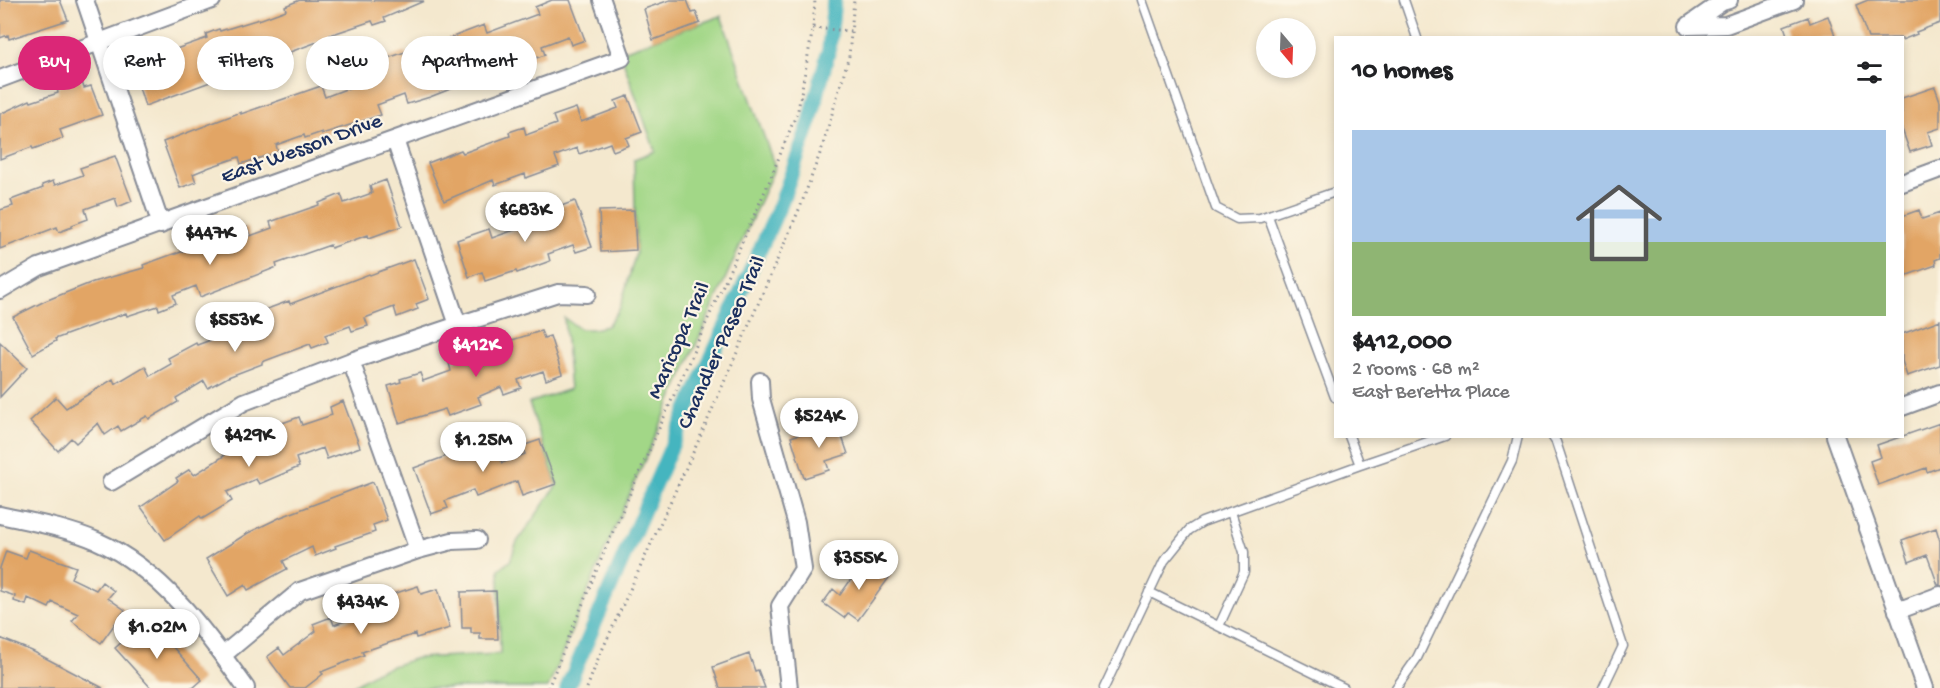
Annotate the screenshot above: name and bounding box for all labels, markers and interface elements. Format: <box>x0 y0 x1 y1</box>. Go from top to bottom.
north arrow <box>1256 18 1316 78</box>
map controls <box>1256 18 1316 78</box>
chip: Buy <box>18 36 91 90</box>
chip: Rent <box>103 36 185 90</box>
chip: Filters <box>197 36 294 90</box>
chip: New <box>306 36 389 90</box>
chip: Apartment <box>401 36 537 90</box>
icon: filters <box>1853 56 1886 89</box>
text: 10 homes <box>1352 57 1452 88</box>
street label: East Wesson Drive <box>218 109 387 191</box>
icon: home <box>1565 169 1673 277</box>
pin: $683K <box>483 192 567 243</box>
text: $683K <box>499 200 551 223</box>
pin: $447K <box>168 215 252 266</box>
text: $447K <box>185 223 235 246</box>
street label: Chandler Paseo Trail <box>673 252 773 434</box>
street label: Maricopa Trail <box>643 278 717 404</box>
pin: $553K <box>193 302 277 353</box>
text: $553K <box>209 310 261 333</box>
pin: $412K <box>434 327 518 378</box>
text: $412,000 <box>1352 328 1452 359</box>
text: $412K <box>452 335 500 358</box>
text: 2 rooms · 68 m² <box>1352 359 1480 382</box>
text: East Beretta Place <box>1352 382 1510 405</box>
pin: $524K <box>777 398 861 449</box>
text: $524K <box>794 406 844 429</box>
pin: $429K <box>207 417 291 468</box>
pin: $1.25M <box>434 422 532 473</box>
text: $429K <box>224 425 274 448</box>
text: $1.25M <box>454 430 512 453</box>
pin: $355K <box>817 540 901 591</box>
text: $355K <box>833 548 885 571</box>
pin: $434K <box>319 584 403 635</box>
text: $434K <box>336 592 386 615</box>
pin: $1.02M <box>108 609 206 660</box>
text: $1.02M <box>128 617 186 640</box>

